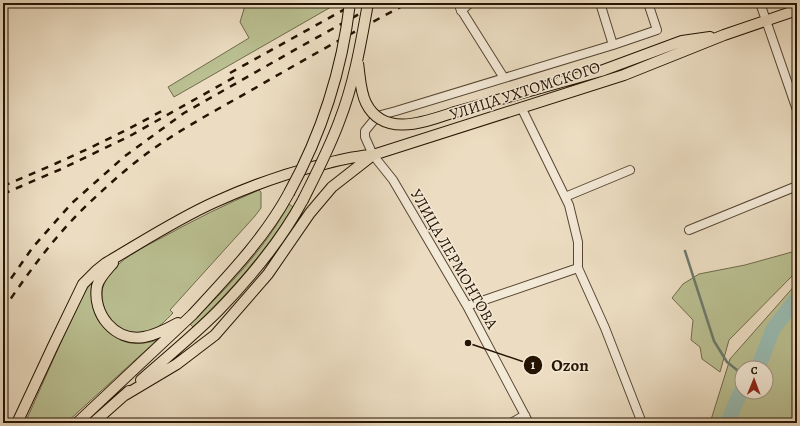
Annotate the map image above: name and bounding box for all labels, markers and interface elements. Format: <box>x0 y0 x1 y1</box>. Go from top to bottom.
street label: УЛИЦА УХТОМСКОГО <box>447 56 603 126</box>
street label: УЛИЦА ЛЕРМОНТОВА <box>405 185 503 334</box>
callout: Ozon <box>523 351 596 380</box>
text: Ozon <box>551 354 589 377</box>
text: 1 <box>531 357 536 373</box>
north arrow <box>734 360 774 400</box>
text: С <box>751 363 758 378</box>

